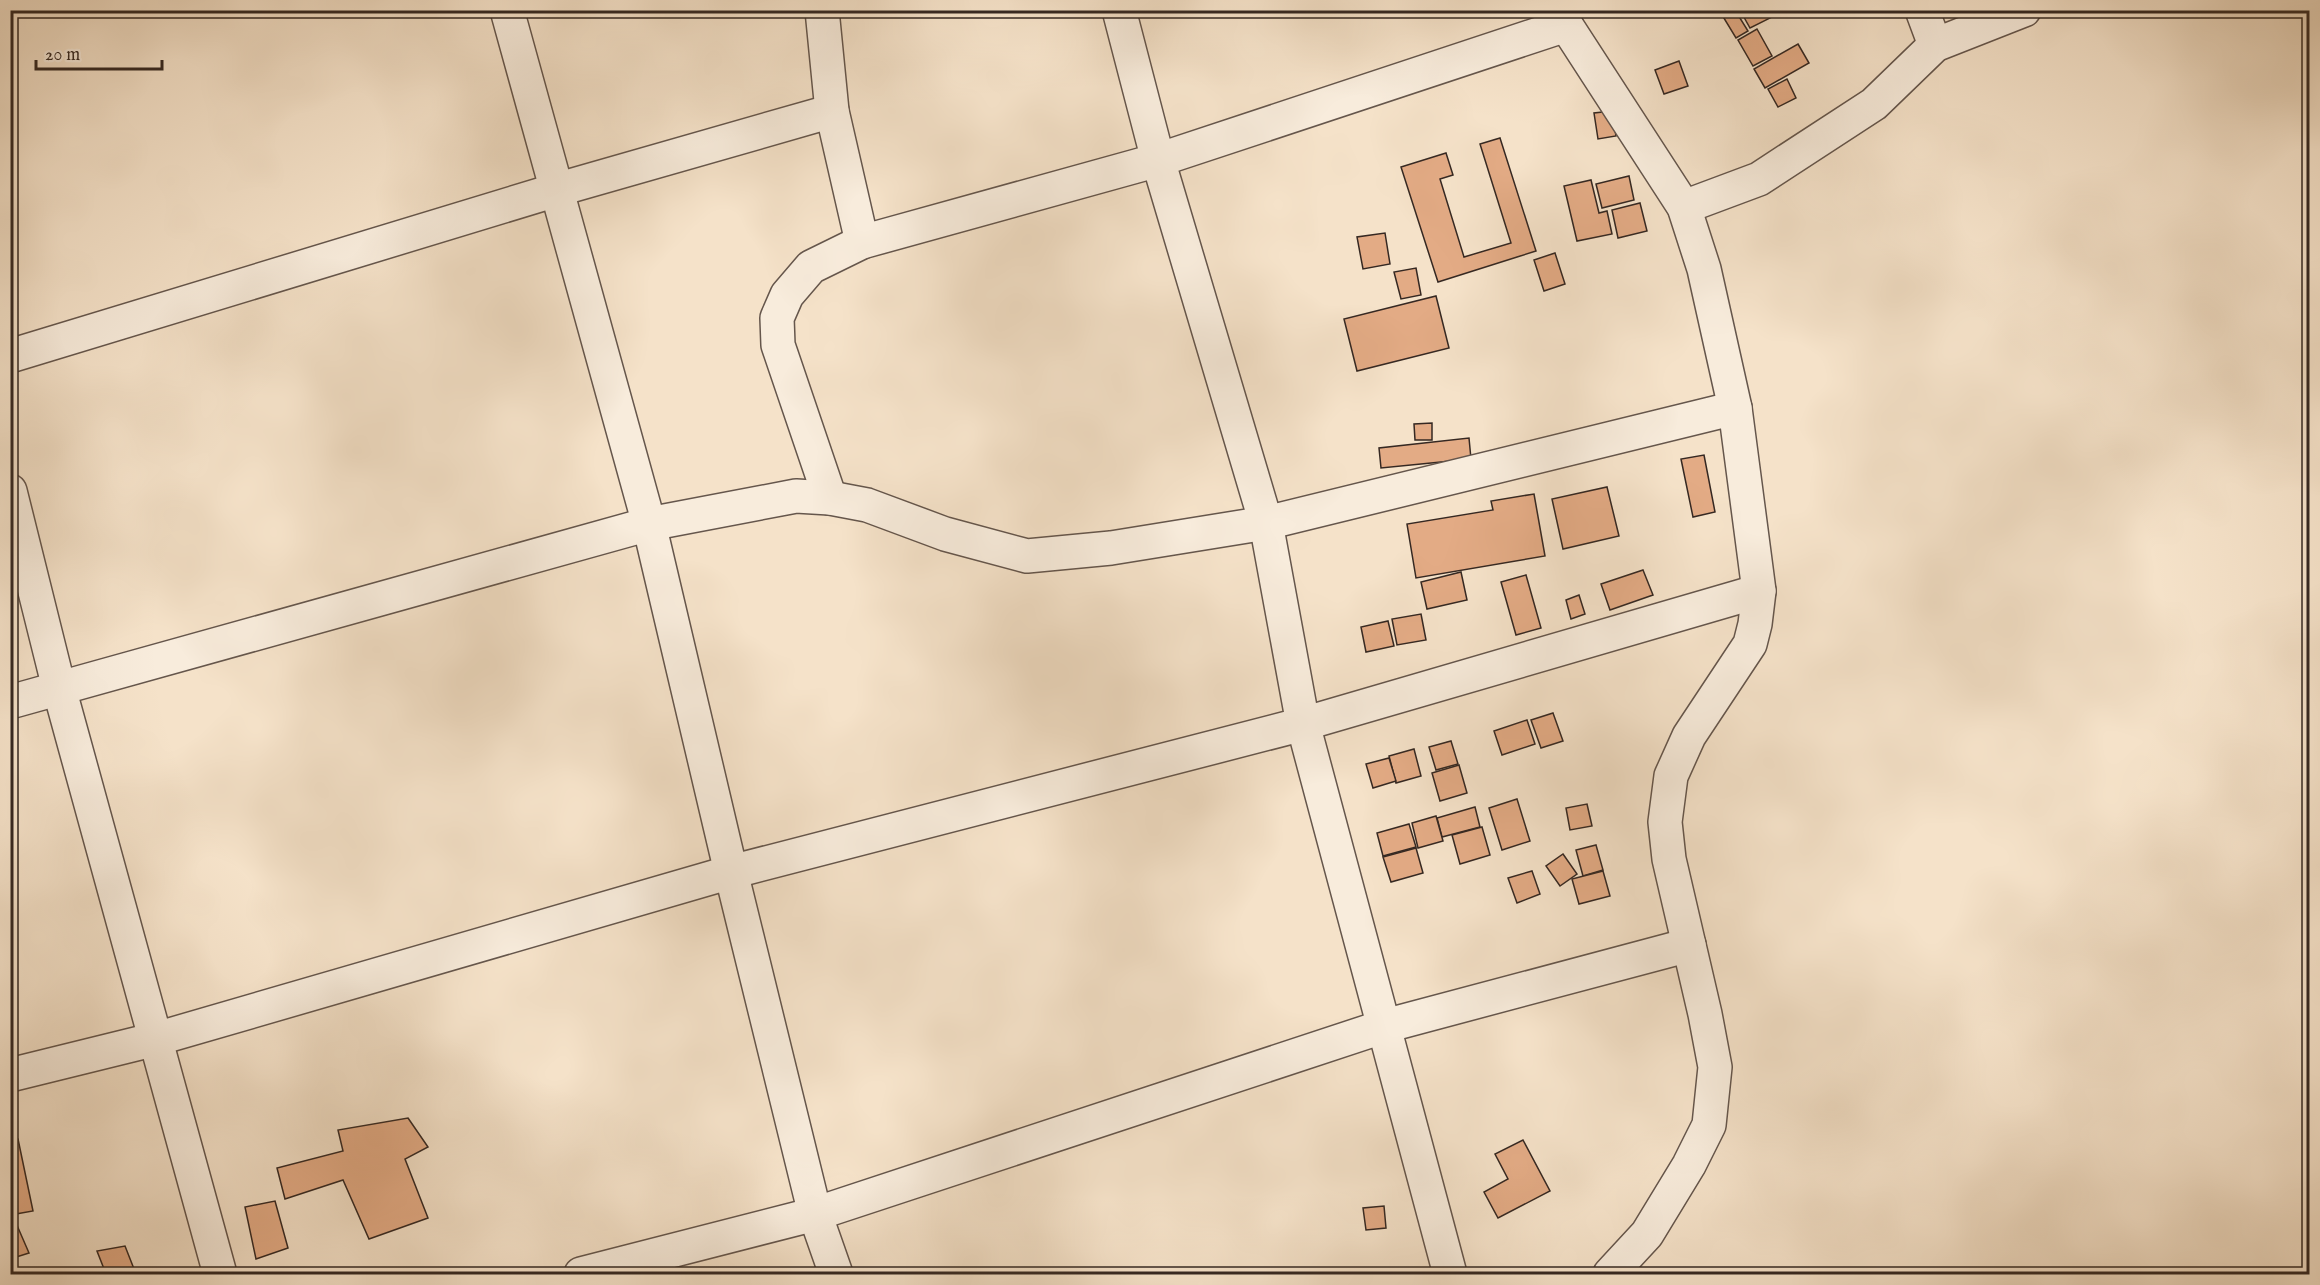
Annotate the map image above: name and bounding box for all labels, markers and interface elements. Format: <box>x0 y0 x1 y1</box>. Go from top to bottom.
scale bar <box>36 33 162 71</box>
text: 20 m <box>45 44 80 67</box>

